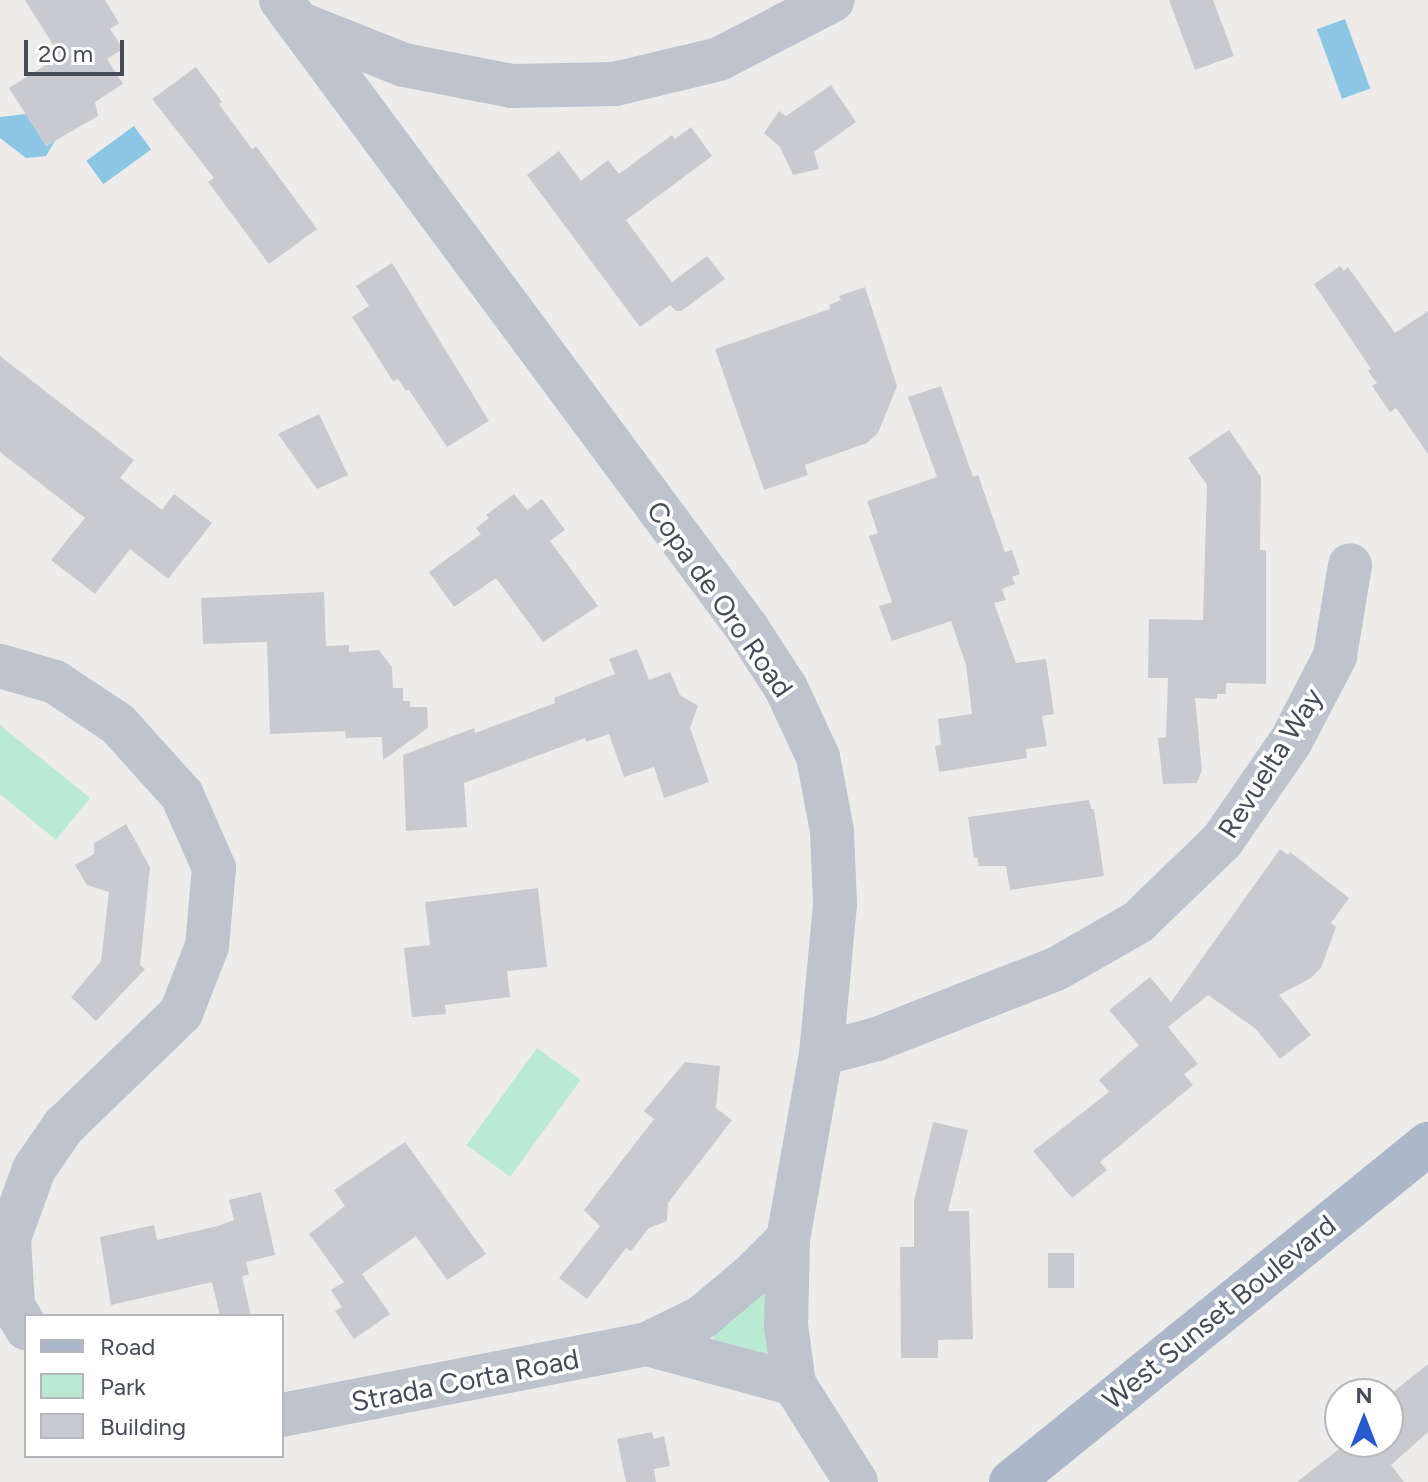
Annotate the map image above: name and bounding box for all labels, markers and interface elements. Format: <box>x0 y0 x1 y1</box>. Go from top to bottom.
scale bar <box>28 24 128 74</box>
text: 20 m <box>38 39 93 68</box>
street label: Copa de Oro Road <box>640 495 800 703</box>
street label: Revuelta Way <box>1211 682 1329 844</box>
street label: West Sunset Boulevard <box>1096 1208 1342 1416</box>
legend <box>24 1314 284 1458</box>
text: Road <box>100 1332 155 1361</box>
street label: Strada Corta Road <box>348 1341 582 1419</box>
text: Park <box>100 1372 146 1401</box>
north arrow <box>1324 1378 1404 1458</box>
text: N <box>1355 1382 1373 1409</box>
text: Building <box>100 1412 186 1441</box>

